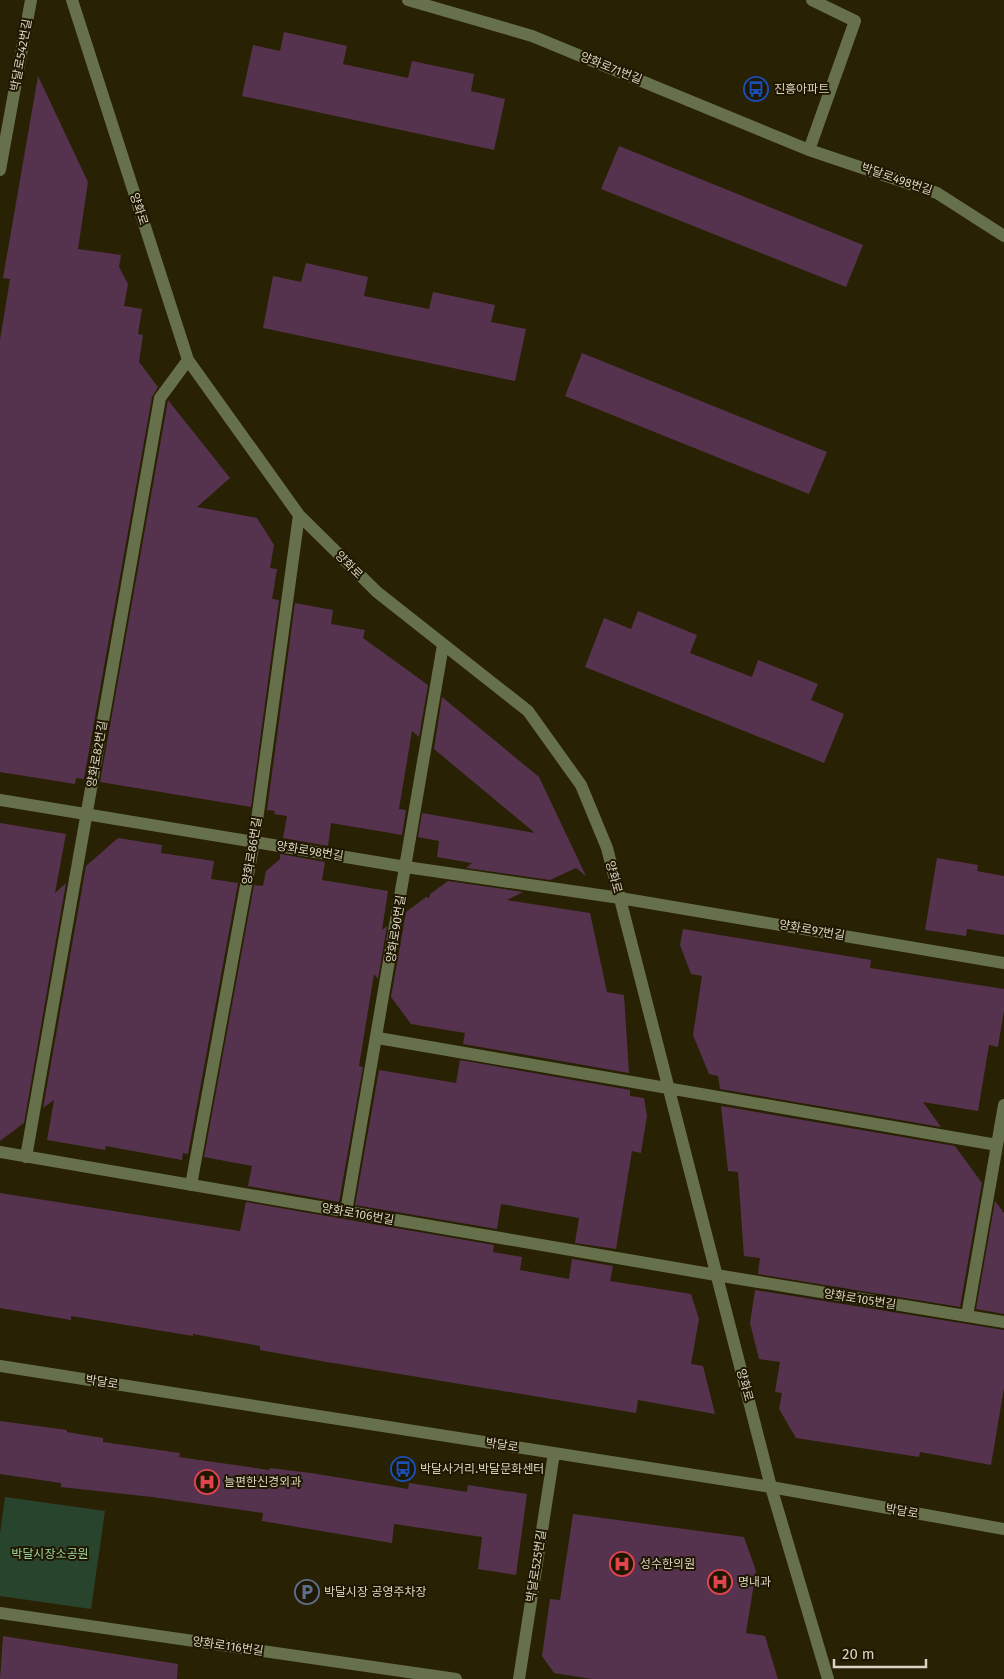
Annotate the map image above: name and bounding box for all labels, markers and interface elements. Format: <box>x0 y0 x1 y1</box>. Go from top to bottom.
street label: 박달로542번길 <box>8 18 34 92</box>
street label: 양화로71번길 <box>578 49 644 87</box>
bus stop icon: 진흥아파트 <box>743 76 769 102</box>
place label: 진흥아파트 <box>774 82 829 96</box>
street label: 박달로498번길 <box>860 160 934 198</box>
street label: 양화로 <box>127 191 151 227</box>
street label: 양화로 <box>332 548 366 582</box>
street label: 양화로82번길 <box>84 719 110 789</box>
street label: 양화로86번길 <box>240 816 264 886</box>
street label: 양화로98번길 <box>275 839 345 863</box>
street label: 양화로 <box>603 859 625 895</box>
street label: 양화로90번길 <box>384 894 408 964</box>
street label: 양화로97번길 <box>778 917 846 943</box>
street label: 양화로106번길 <box>321 1201 395 1227</box>
street label: 양화로105번길 <box>823 1286 897 1312</box>
street label: 양화로 <box>734 1367 756 1403</box>
street label: 박달로 <box>85 1372 119 1392</box>
street label: 박달로 <box>485 1435 519 1455</box>
bus stop icon: 박달사거리.박달문화센터 <box>390 1456 416 1482</box>
place label: 박달사거리.박달문화센터 <box>420 1462 544 1476</box>
hospital icon: 늘편한신경외과 <box>194 1469 220 1495</box>
place label: 늘편한신경외과 <box>224 1475 301 1489</box>
street label: 박달로 <box>884 1501 920 1521</box>
street label: 박달로525번길 <box>523 1529 549 1603</box>
park label: 박달시장소공원 <box>11 1547 89 1561</box>
hospital icon: 성수한의원 <box>609 1551 635 1577</box>
place label: 성수한의원 <box>640 1557 695 1571</box>
hospital icon: 명내과 <box>707 1569 733 1595</box>
place label: 명내과 <box>738 1575 771 1589</box>
parking icon: 박달시장 공영주차장 <box>294 1579 320 1605</box>
place label: 박달시장 공영주차장 <box>324 1585 427 1599</box>
street label: 양화로116번길 <box>191 1634 265 1658</box>
scale bar <box>834 1636 926 1668</box>
text: 20 m <box>842 1645 875 1663</box>

